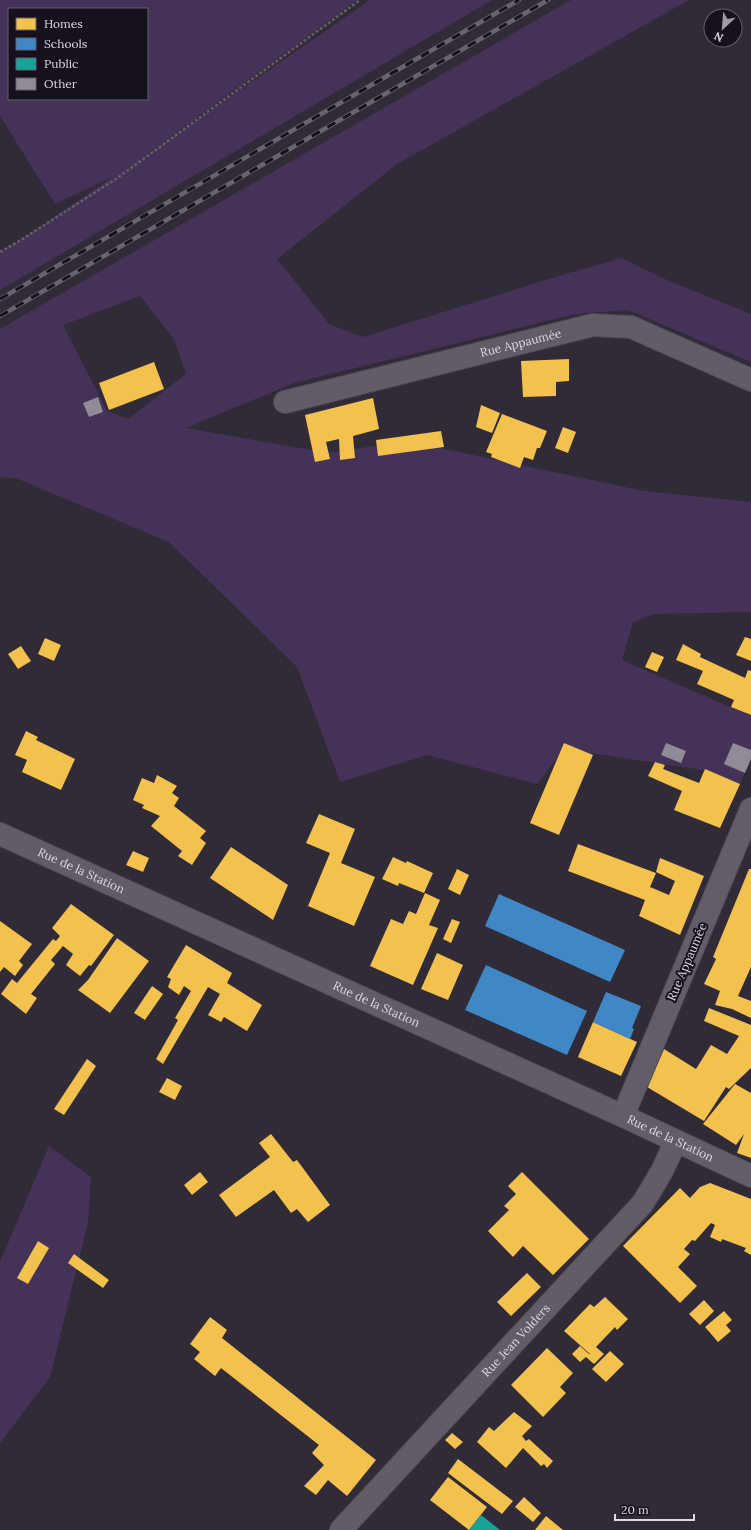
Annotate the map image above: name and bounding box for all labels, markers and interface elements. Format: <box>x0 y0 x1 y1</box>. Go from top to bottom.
legend <box>8 8 148 100</box>
north arrow <box>703 8 743 48</box>
text: Homes <box>44 16 83 31</box>
text: N <box>711 29 726 45</box>
text: Schools <box>44 36 88 51</box>
text: Public <box>44 56 78 71</box>
text: Other <box>44 76 78 91</box>
street label: Rue Appaumée <box>478 325 563 360</box>
street label: Rue de la Station <box>35 844 127 896</box>
street label: Rue Appaumée <box>663 920 710 1003</box>
street label: Rue de la Station <box>331 978 422 1030</box>
street label: Rue de la Station <box>625 1111 716 1164</box>
street label: Rue Jean Volders <box>478 1300 553 1380</box>
scale bar <box>615 1496 694 1522</box>
text: 20 m <box>621 1502 649 1517</box>

